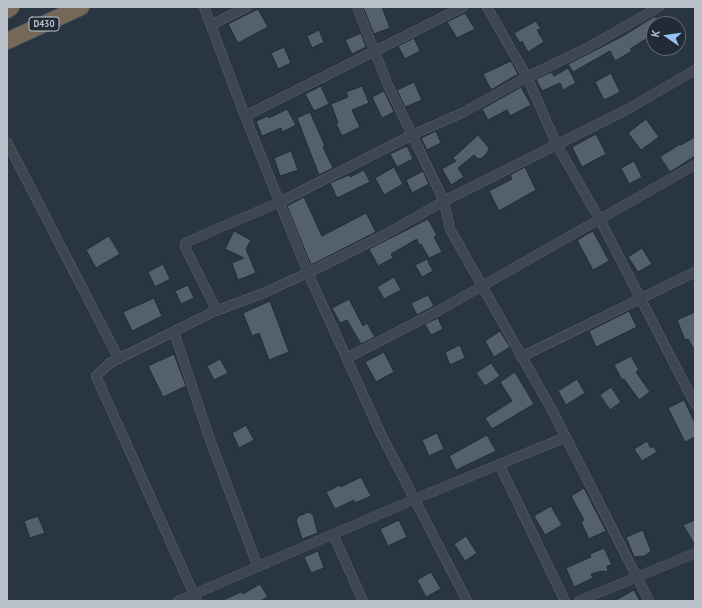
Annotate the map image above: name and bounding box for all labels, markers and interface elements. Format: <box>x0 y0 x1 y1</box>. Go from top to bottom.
north arrow <box>646 16 686 56</box>
road number: D430 <box>29 17 59 31</box>
text: K <box>648 29 663 38</box>

